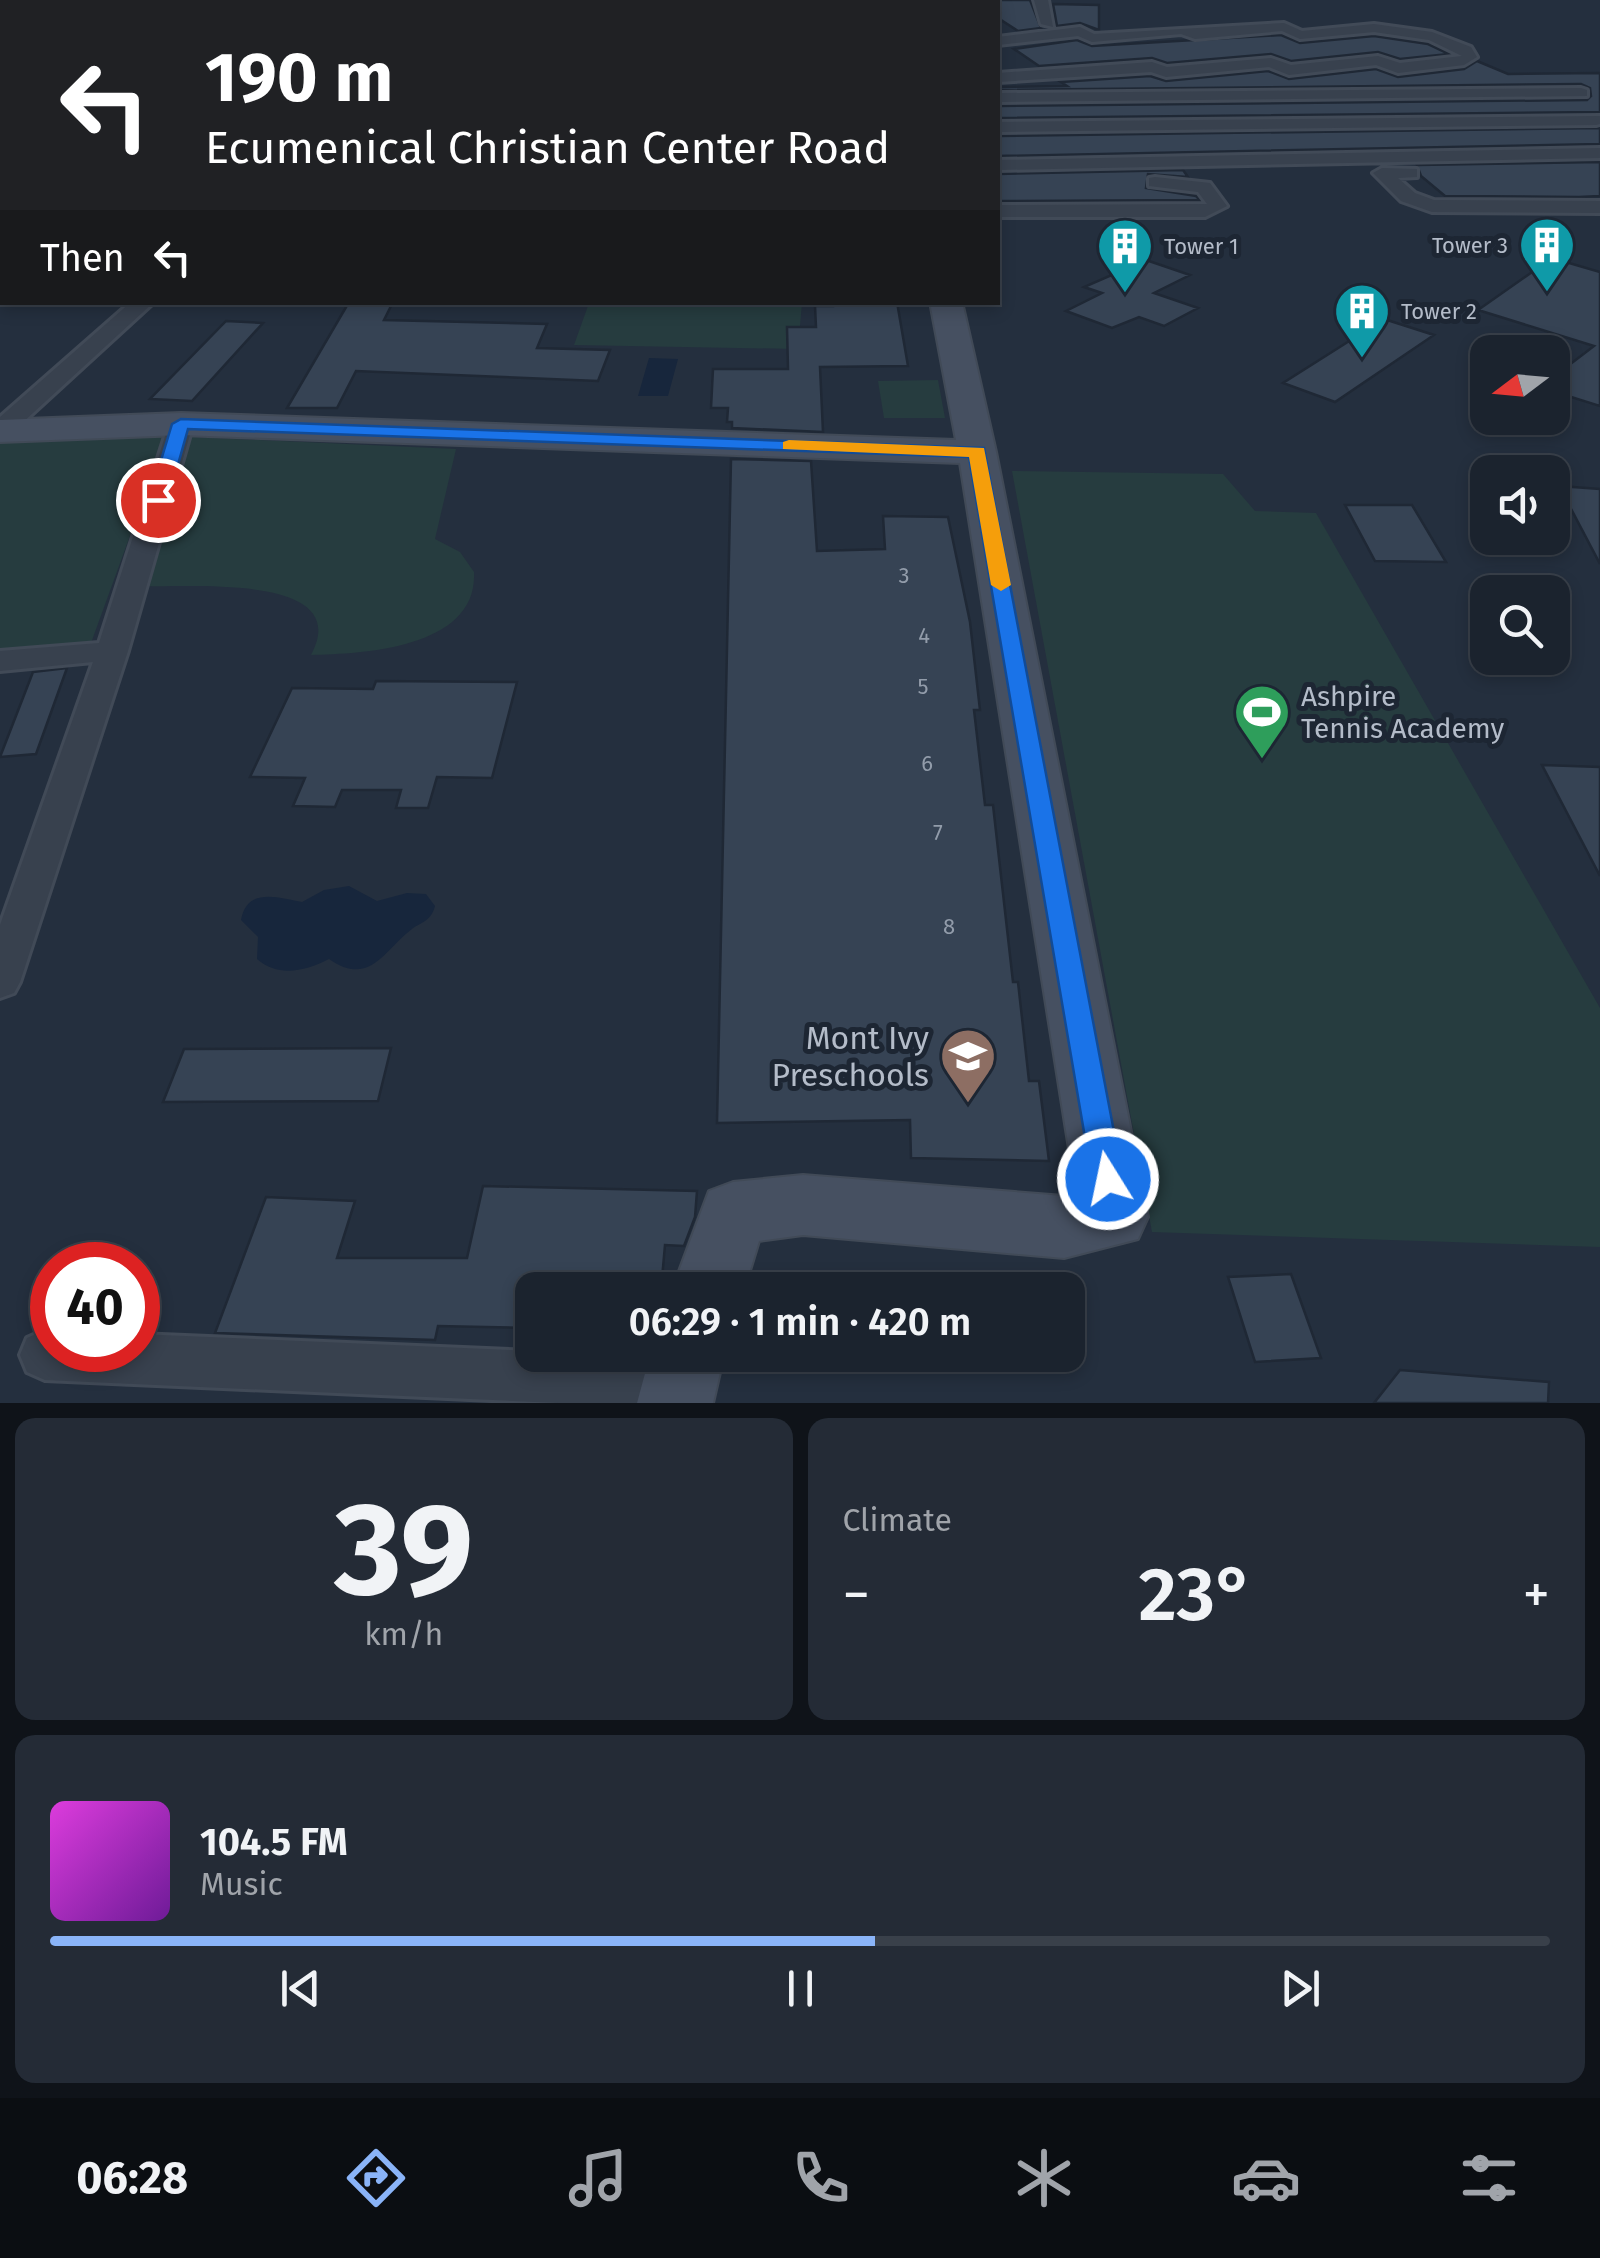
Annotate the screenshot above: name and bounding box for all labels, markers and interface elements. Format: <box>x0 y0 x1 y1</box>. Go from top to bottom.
text: 190 m <box>205 36 393 120</box>
icon: left <box>40 40 170 170</box>
text: Ecumenical Christian Center Road <box>205 121 890 175</box>
building icon: Tower 3 <box>1517 215 1577 294</box>
building icon: Tower 1 <box>1095 216 1155 295</box>
icon: left <box>145 230 200 285</box>
place label: Tower 3 <box>1432 232 1508 259</box>
place label: Tower 1 <box>1164 233 1239 260</box>
text: Then <box>40 235 125 281</box>
building icon: Tower 2 <box>1332 281 1392 360</box>
place label: Tower 2 <box>1401 298 1477 325</box>
north arrow <box>1470 335 1570 435</box>
map controls <box>1470 335 1570 675</box>
button: sound <box>1470 455 1570 555</box>
pin <box>116 458 201 543</box>
icon: arrive <box>131 473 186 528</box>
house number: 3 <box>899 562 909 589</box>
button: search <box>1470 575 1570 675</box>
house number: 4 <box>918 622 930 649</box>
house number: 5 <box>917 673 929 700</box>
place label: Ashpire Tennis Academy <box>1301 680 1505 745</box>
sports icon: Ashpire Tennis Academy <box>1232 682 1292 761</box>
house number: 6 <box>921 750 933 777</box>
house number: 7 <box>933 819 943 846</box>
house number: 8 <box>943 913 955 940</box>
place label: Mont Ivy Preschools <box>772 1019 929 1094</box>
school or university icon: Mont Ivy Preschools <box>938 1026 998 1105</box>
position arrow <box>1056 1127 1160 1231</box>
speed limit sign: 40 <box>30 1242 160 1372</box>
text: 06:29 · 1 min · 420 m <box>629 1299 971 1345</box>
text: 39 <box>334 1472 473 1628</box>
text: Climate <box>843 1501 952 1539</box>
text: 23° <box>1138 1550 1254 1640</box>
text: − <box>843 1562 870 1628</box>
text: + <box>1523 1562 1550 1628</box>
text: km/h <box>364 1615 443 1653</box>
text: 104.5 FM <box>200 1819 348 1865</box>
text: Music <box>200 1865 283 1903</box>
icon: previous <box>273 1961 328 2016</box>
icon: pause <box>773 1961 828 2016</box>
icon: next <box>1273 1961 1328 2016</box>
icon: directions <box>341 2143 411 2213</box>
icon: music <box>563 2143 633 2213</box>
icon: phone <box>786 2143 856 2213</box>
icon: climate <box>1009 2143 1079 2213</box>
icon: car <box>1231 2143 1301 2213</box>
icon: filters <box>1454 2143 1524 2213</box>
text: 06:28 <box>76 2151 188 2205</box>

